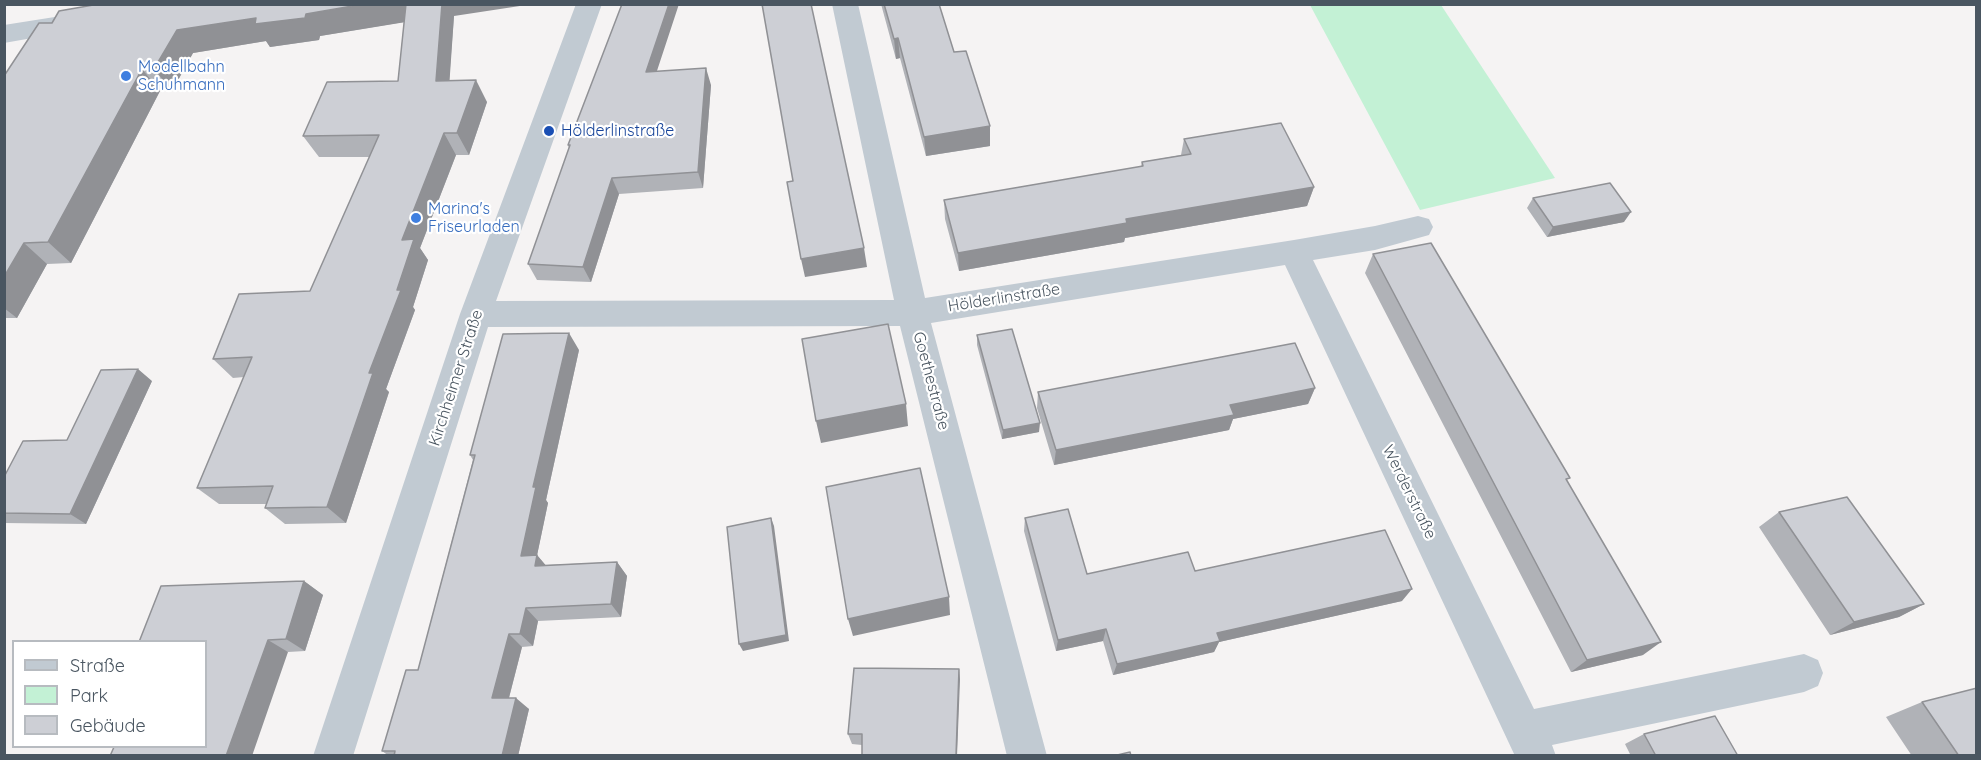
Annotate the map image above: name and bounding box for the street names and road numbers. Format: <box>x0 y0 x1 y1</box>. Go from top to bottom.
street label: Hölderlinstraße <box>947 280 1061 316</box>
street label: Kirchheimer Straße <box>425 308 487 448</box>
street label: Goethestraße <box>909 330 953 432</box>
street label: Werderstraße <box>1378 442 1440 542</box>

